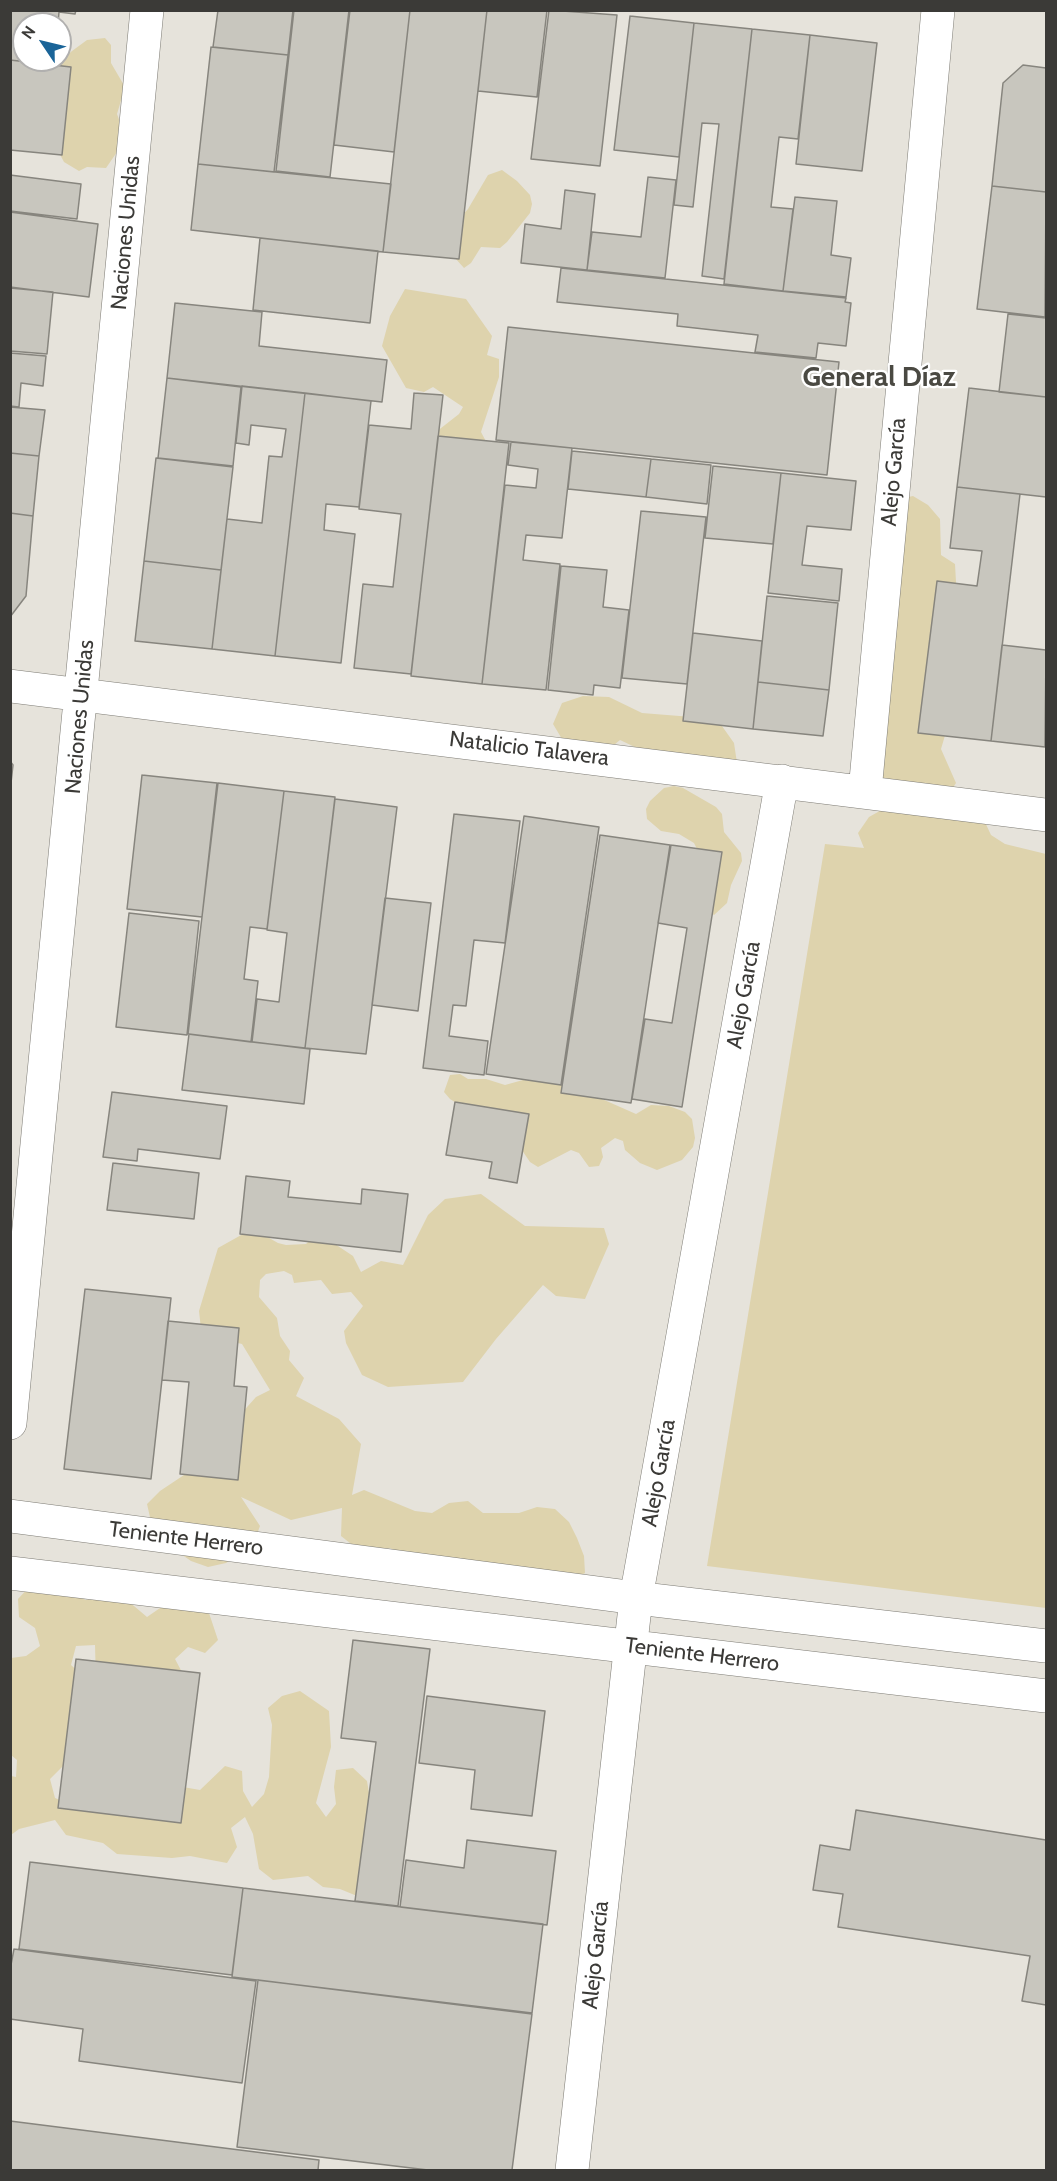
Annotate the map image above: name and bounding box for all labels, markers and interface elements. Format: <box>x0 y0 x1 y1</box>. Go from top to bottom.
north arrow <box>12 12 72 72</box>
text: N <box>17 22 40 43</box>
street label: Naciones Unidas <box>106 155 146 311</box>
district label: General Díaz <box>802 361 956 395</box>
street label: Alejo García <box>876 417 912 527</box>
street label: Naciones Unidas <box>60 639 100 795</box>
street label: Natalicio Talavera <box>448 726 610 772</box>
street label: Alejo García <box>722 939 766 1051</box>
street label: Alejo García <box>637 1417 681 1529</box>
street label: Teniente Herrero <box>107 1516 265 1562</box>
street label: Teniente Herrero <box>623 1632 781 1678</box>
street label: Alejo García <box>577 1900 615 2010</box>

